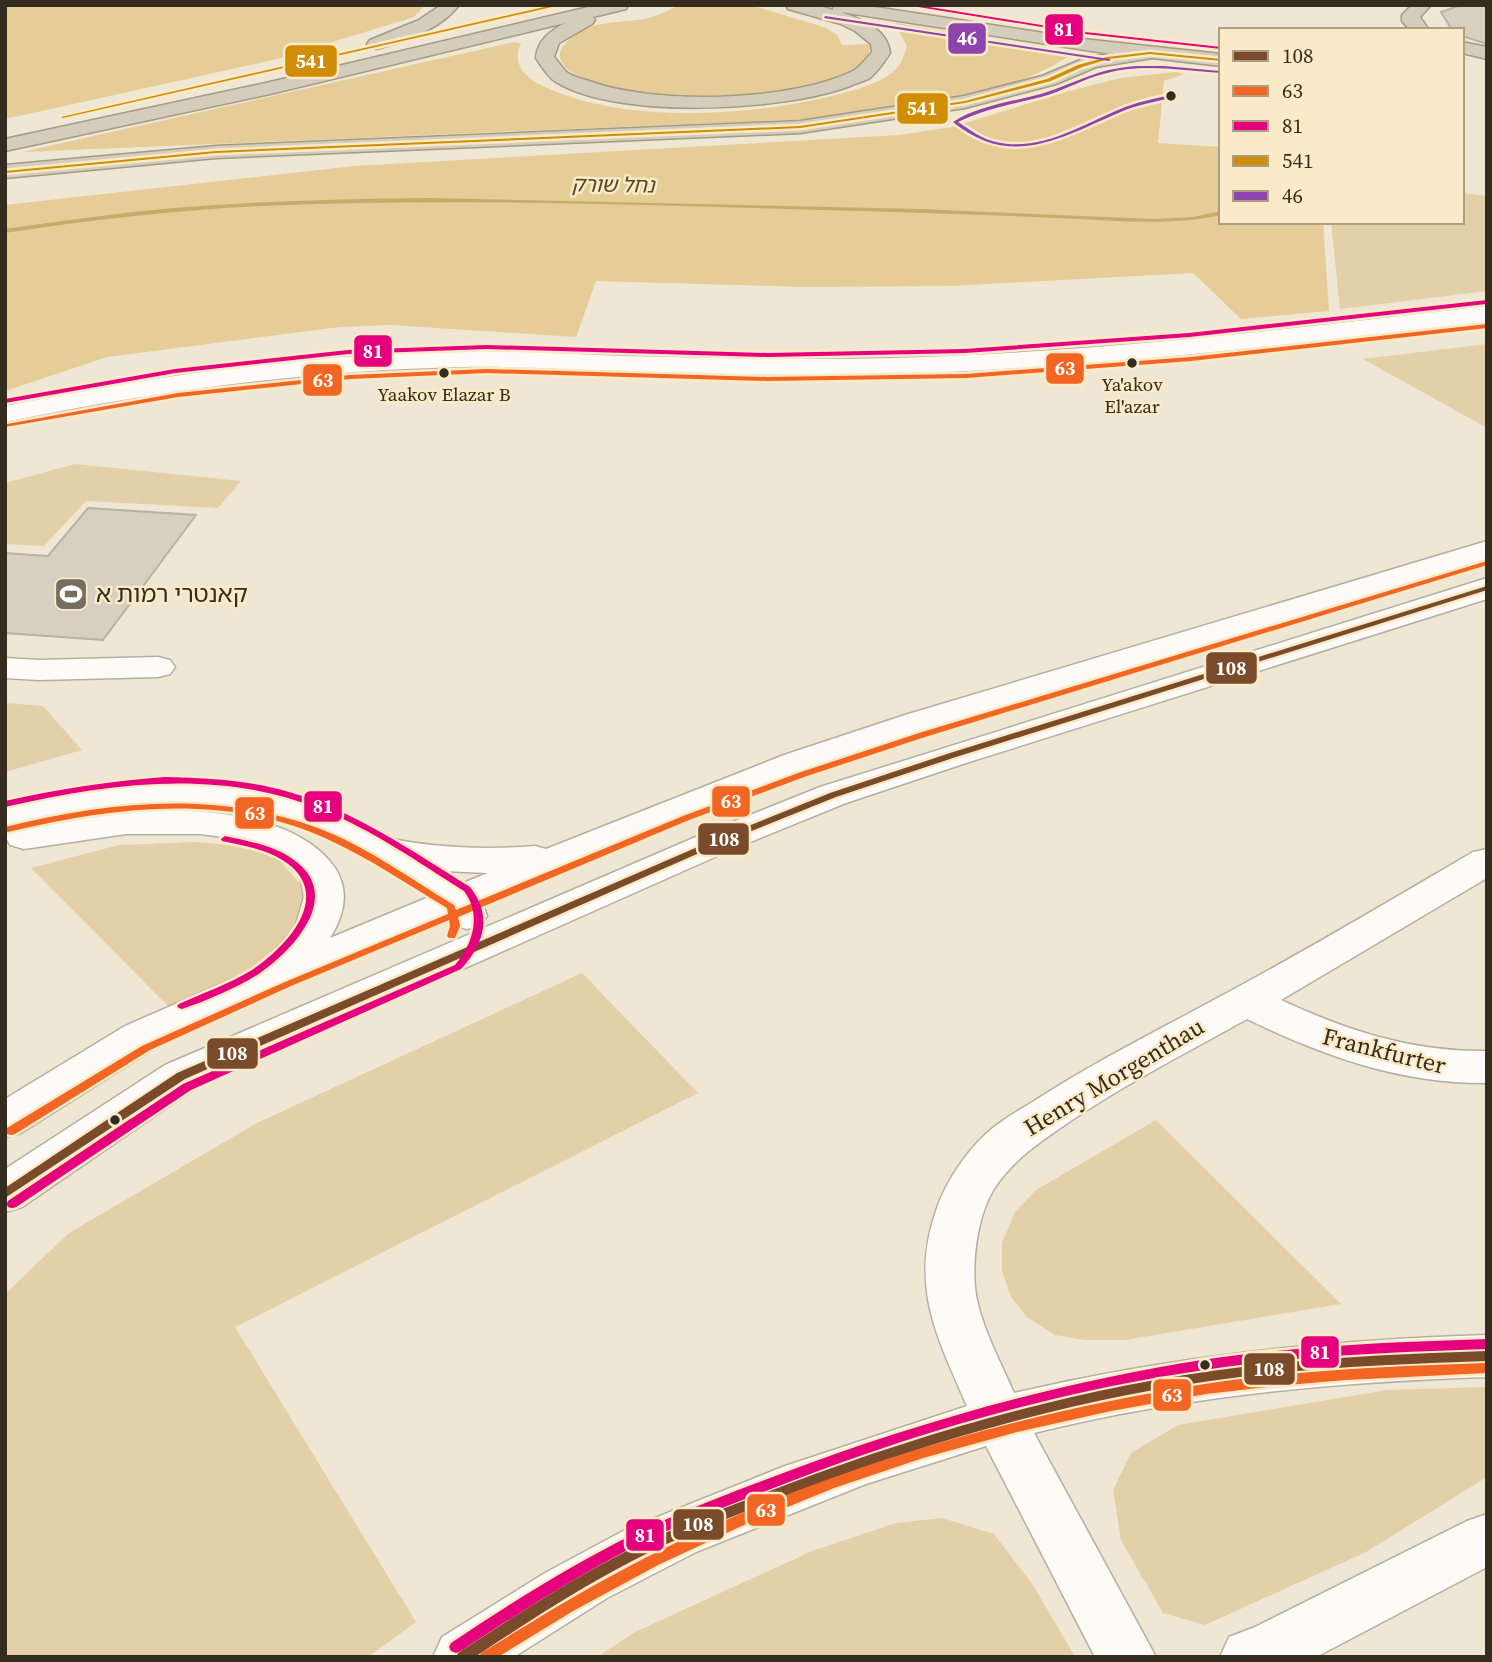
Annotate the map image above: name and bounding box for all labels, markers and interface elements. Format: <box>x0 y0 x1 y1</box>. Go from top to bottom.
line badge: 81 <box>1044 13 1084 46</box>
text: 81 <box>1054 16 1074 42</box>
line badge: 46 <box>947 22 987 55</box>
text: 46 <box>957 25 977 51</box>
legend <box>1219 28 1464 224</box>
text: 108 <box>1282 41 1314 70</box>
line badge: 541 <box>284 44 338 78</box>
text: 541 <box>296 48 326 74</box>
text: 63 <box>1282 76 1303 105</box>
unlabelled marker <box>1164 89 1178 103</box>
line badge: 541 <box>896 92 949 125</box>
text: 541 <box>907 95 937 121</box>
text: 81 <box>1282 111 1303 140</box>
text: 541 <box>1282 146 1314 175</box>
water label: נחל שורק <box>571 169 657 200</box>
text: 46 <box>1282 181 1303 210</box>
line badge: 81 <box>353 334 393 368</box>
text: 81 <box>363 338 383 364</box>
line badge: 63 <box>1045 352 1085 385</box>
text: 63 <box>1055 355 1075 381</box>
marker: Ya'akov El'azar <box>1125 356 1139 370</box>
line badge: 63 <box>302 363 343 397</box>
marker: Yaakov Elazar B <box>437 366 451 380</box>
text: 63 <box>313 367 333 393</box>
place label: Ya'akov El'azar <box>1101 371 1163 419</box>
place label: Yaakov Elazar B <box>377 381 511 407</box>
sports icon: קאנטרי רמות א <box>52 575 90 613</box>
place label: קאנטרי רמות א <box>96 577 248 610</box>
line badge: 108 <box>1205 651 1258 685</box>
text: 108 <box>1216 655 1246 681</box>
line badge: 63 <box>711 785 751 818</box>
text: 63 <box>721 788 741 814</box>
line badge: 81 <box>303 790 343 823</box>
text: 81 <box>313 793 333 819</box>
line badge: 63 <box>234 796 275 830</box>
text: 63 <box>245 800 265 826</box>
line badge: 108 <box>697 822 750 856</box>
text: 108 <box>709 826 739 852</box>
street label: Henry Morgenthau <box>1017 1010 1210 1144</box>
street label: Frankfurter <box>1319 1019 1449 1082</box>
line badge: 108 <box>206 1037 259 1070</box>
text: 108 <box>217 1040 247 1066</box>
unlabelled marker <box>108 1113 122 1127</box>
line badge: 81 <box>1300 1335 1340 1369</box>
text: 81 <box>1310 1339 1330 1365</box>
line badge: 108 <box>1243 1352 1296 1386</box>
text: 108 <box>1254 1356 1284 1382</box>
unlabelled marker <box>1198 1358 1212 1372</box>
line badge: 63 <box>1152 1378 1192 1412</box>
text: 63 <box>1162 1382 1182 1408</box>
line badge: 63 <box>746 1493 786 1527</box>
text: 63 <box>756 1497 776 1523</box>
line badge: 108 <box>672 1508 725 1541</box>
text: 108 <box>683 1511 713 1537</box>
line badge: 81 <box>625 1518 665 1552</box>
text: 81 <box>635 1522 655 1548</box>

